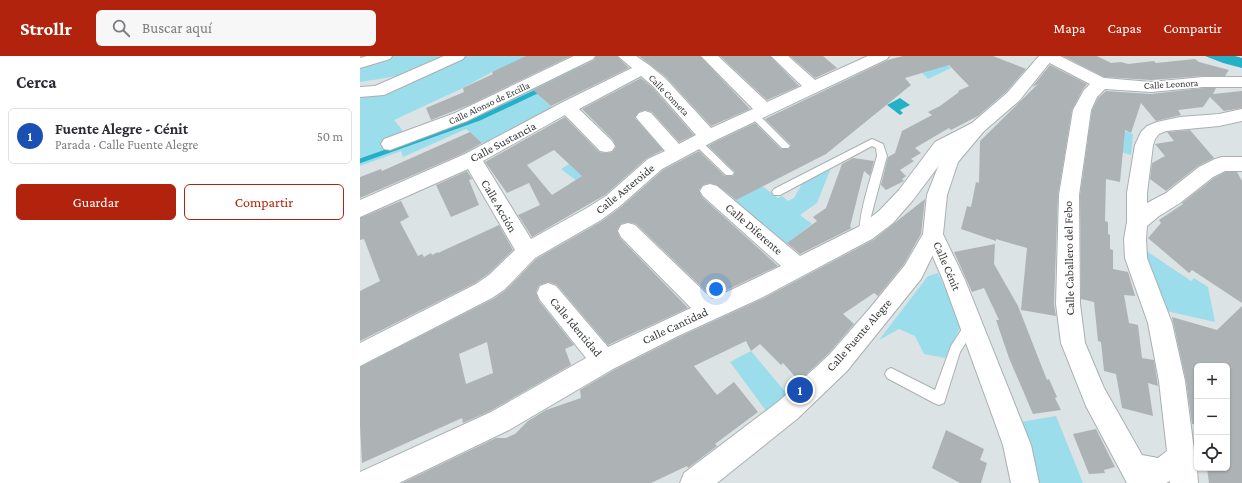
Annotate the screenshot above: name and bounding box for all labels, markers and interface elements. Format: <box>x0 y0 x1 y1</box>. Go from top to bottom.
search box <box>96 10 376 46</box>
icon: search <box>110 17 132 39</box>
text: Strollr <box>20 18 72 39</box>
text: Buscar aquí <box>142 20 212 36</box>
text: Mapa <box>1054 20 1086 36</box>
text: Capas <box>1108 20 1142 36</box>
text: Compartir <box>1164 20 1222 36</box>
street label: Calle Cometa <box>647 72 692 118</box>
text: Cerca <box>16 73 56 92</box>
street label: Calle Leonora <box>1143 77 1199 91</box>
street label: Calle Alonso de Ercilla <box>447 79 532 127</box>
street label: Calle Sustancia <box>468 119 539 165</box>
text: Fuente Alegre - Cénit <box>55 121 188 137</box>
text: 1 <box>28 129 32 144</box>
text: 50 m <box>317 129 343 144</box>
text: Parada · Calle Fuente Alegre <box>55 137 198 152</box>
street label: Calle Asteroide <box>593 161 657 217</box>
street label: Calle Acción <box>478 177 520 235</box>
button: Guardar <box>16 184 176 220</box>
button: Compartir <box>184 184 344 220</box>
street label: Calle Diferente <box>723 200 785 258</box>
street label: Calle Caballero del Febo <box>1061 201 1077 315</box>
street label: Calle Cénit <box>930 239 964 294</box>
your location <box>706 279 726 299</box>
street label: Calle Identidad <box>547 294 605 360</box>
street label: Calle Fuente Alegre <box>824 296 894 374</box>
street label: Calle Cantidad <box>640 304 711 347</box>
map controls <box>1194 363 1230 471</box>
button: + <box>1194 363 1230 399</box>
pin: 1 <box>787 375 813 405</box>
button: − <box>1194 399 1230 435</box>
button: locate <box>1194 435 1230 471</box>

